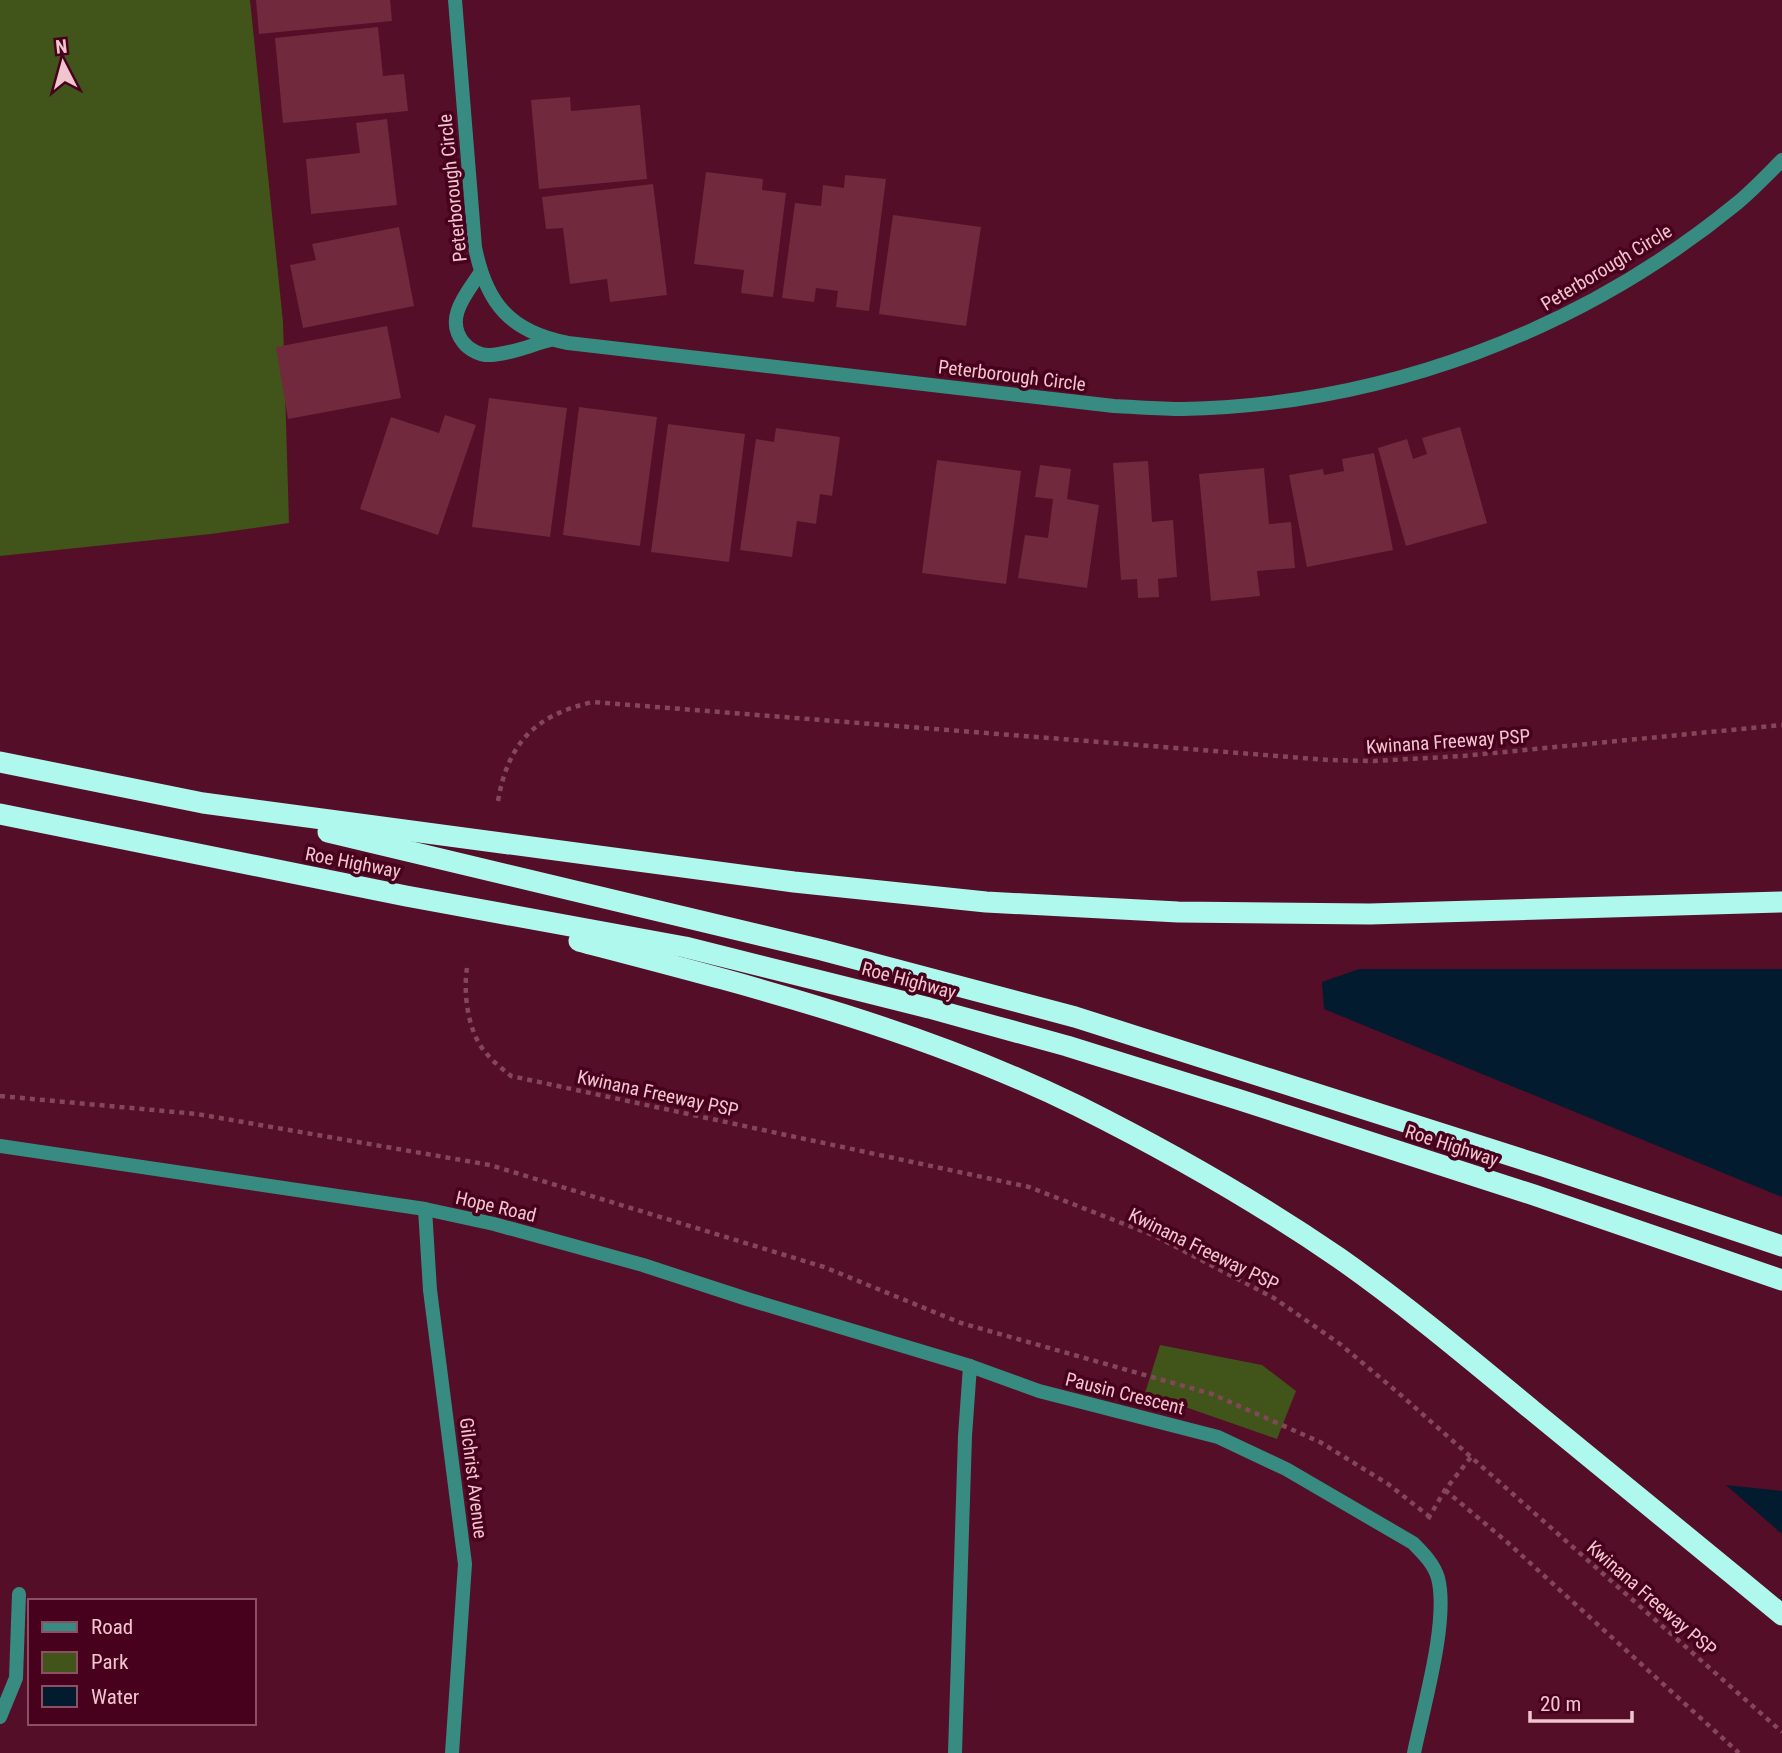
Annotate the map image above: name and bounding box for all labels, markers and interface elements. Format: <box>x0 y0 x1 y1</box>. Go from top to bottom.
north arrow <box>28 28 98 98</box>
text: N <box>54 35 68 59</box>
street label: Peterborough Circle <box>433 113 472 263</box>
street label: Peterborough Circle <box>1537 219 1676 316</box>
street label: Peterborough Circle <box>937 355 1087 396</box>
street label: Kwinana Freeway PSP <box>1365 724 1531 759</box>
street label: Roe Highway <box>303 842 403 883</box>
street label: Roe Highway <box>859 957 959 1004</box>
street label: Kwinana Freeway PSP <box>575 1065 741 1122</box>
street label: Roe Highway <box>1402 1120 1502 1171</box>
street label: Hope Road <box>453 1186 538 1227</box>
street label: Kwinana Freeway PSP <box>1125 1203 1283 1296</box>
street label: Pausin Crescent <box>1063 1368 1187 1419</box>
street label: Gilchrist Avenue <box>455 1416 492 1540</box>
street label: Kwinana Freeway PSP <box>1582 1536 1721 1661</box>
legend <box>28 1599 256 1725</box>
text: Road <box>91 1615 133 1639</box>
text: Park <box>91 1650 129 1674</box>
scale bar <box>1530 1680 1632 1724</box>
text: Water <box>91 1685 139 1709</box>
text: 20 m <box>1540 1692 1581 1716</box>

